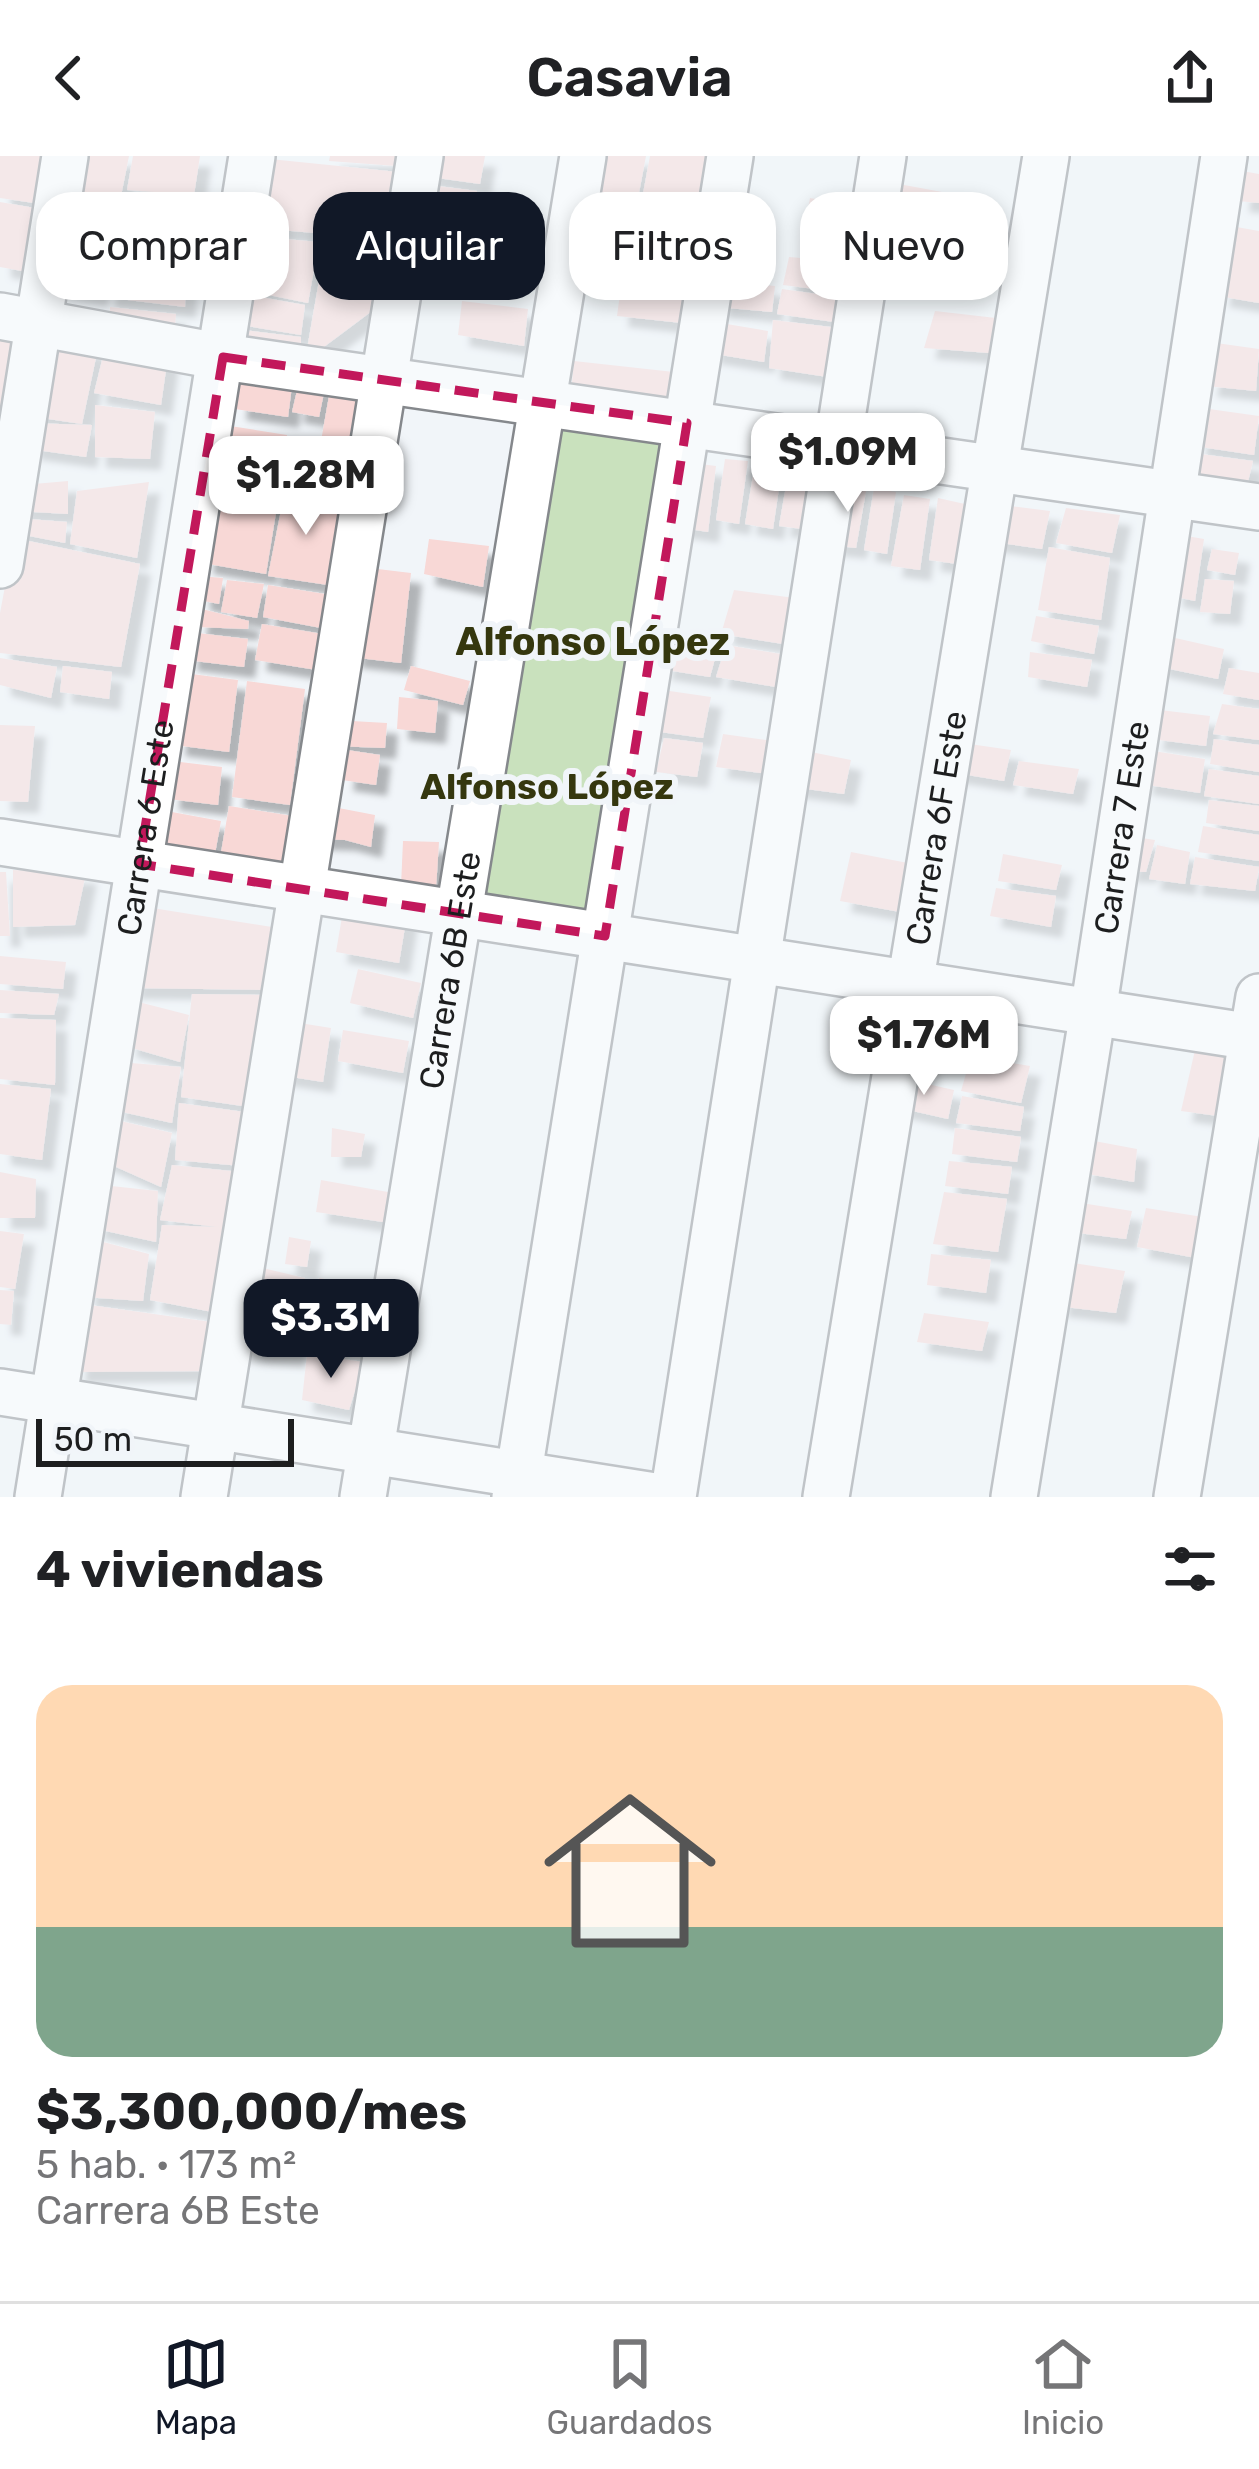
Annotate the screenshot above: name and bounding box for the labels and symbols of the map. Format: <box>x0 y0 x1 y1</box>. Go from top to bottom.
pin: $1.09M <box>750 413 946 515</box>
pin: $1.28M <box>208 436 404 538</box>
district label: Alfonso López <box>456 619 730 665</box>
street label: Carrera 6F Este <box>898 708 975 948</box>
street label: Carrera 6 Este <box>109 717 182 938</box>
street label: Carrera 7 Este <box>1086 718 1157 937</box>
district label: Alfonso López <box>420 765 674 808</box>
street label: Carrera 6B Este <box>411 848 489 1092</box>
pin: $1.76M <box>826 996 1022 1098</box>
pin: $3.3M <box>247 1279 415 1381</box>
scale bar <box>36 1413 294 1466</box>

